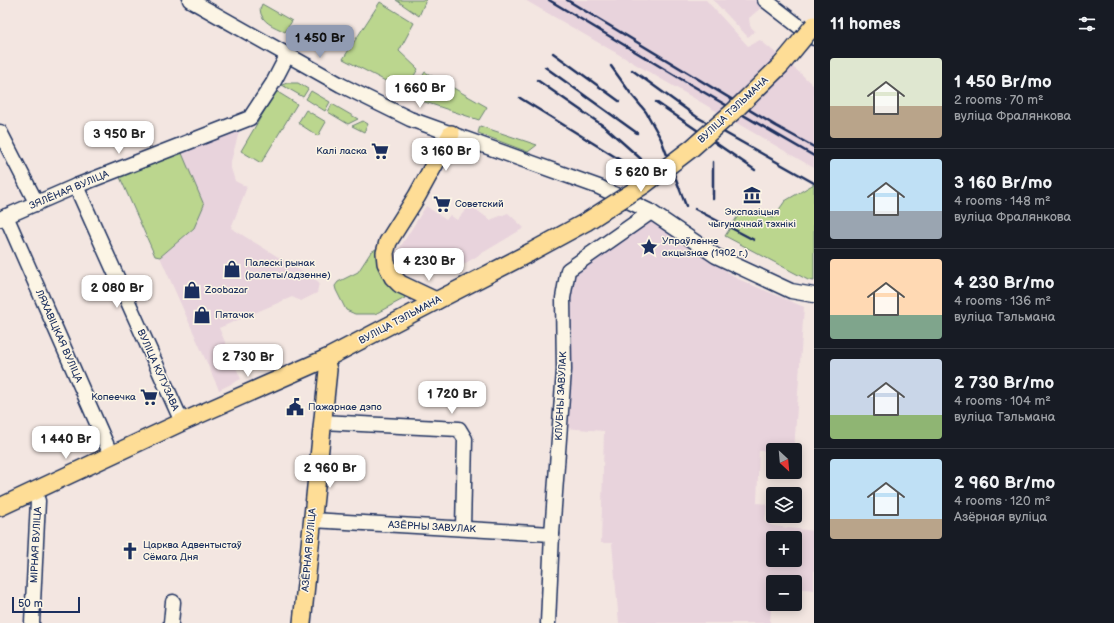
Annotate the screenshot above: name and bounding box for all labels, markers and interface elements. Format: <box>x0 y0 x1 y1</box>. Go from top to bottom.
icon: filters <box>1076 13 1098 35</box>
text: 11 homes <box>830 14 901 34</box>
pin: 1 450 Br <box>279 25 361 59</box>
text: 1 450 Br <box>295 30 345 46</box>
text: 1 450 Br/mo <box>954 72 1052 92</box>
street label: ВУЛІЦА ТЭЛЬМАНА <box>695 74 771 146</box>
icon: home <box>862 74 910 122</box>
pin: 1 660 Br <box>379 75 461 109</box>
text: 1 660 Br <box>395 80 445 96</box>
text: 2 rooms · 70 m² <box>954 92 1044 108</box>
text: вуліца Фралянкова <box>954 108 1071 124</box>
pin: 3 950 Br <box>78 121 160 155</box>
text: 3 950 Br <box>93 126 145 142</box>
pin: 3 160 Br <box>405 138 487 172</box>
supermarket icon: Калі ласка <box>370 141 390 161</box>
text: 3 160 Br <box>421 143 471 159</box>
place label: Калі ласка <box>316 145 367 157</box>
pin: 5 620 Br <box>600 159 682 193</box>
text: 5 620 Br <box>615 164 667 180</box>
street label: ЗЯЛЁНАЯ ВУЛІЦА <box>28 168 111 212</box>
text: 3 160 Br/mo <box>954 173 1052 193</box>
icon: home <box>862 175 910 223</box>
museum icon: Экспазіцыя чыгуначнай тэхнікі <box>742 185 762 205</box>
text: 4 rooms · 148 m² <box>954 193 1051 209</box>
supermarket icon: Советский <box>432 194 452 214</box>
place label: Советский <box>455 198 504 210</box>
place label: Экспазіцыя чыгуначнай тэхнікі <box>708 206 796 230</box>
text: вуліца Фралянкова <box>954 209 1071 225</box>
place label: Упраўленне акцызнае (1902 г.) <box>662 235 749 259</box>
place icon: Упраўленне акцызнае (1902 г.) <box>639 237 659 257</box>
pin: 4 230 Br <box>388 248 470 282</box>
text: 4 230 Br <box>403 253 455 269</box>
place label: Палескі рынак (ралеты/адзенне) <box>245 257 331 281</box>
shop icon: Палескі рынак (ралеты/адзенне) <box>222 259 242 279</box>
text: 4 230 Br/mo <box>954 273 1054 293</box>
pin: 2 080 Br <box>76 275 158 309</box>
icon: home <box>862 275 910 323</box>
text: 2 080 Br <box>90 280 144 296</box>
shop icon: Zoobazar <box>182 280 202 300</box>
place label: Zoobazar <box>204 284 248 296</box>
street label: ЛЯХАВІЦКАЯ ВУЛІЦА <box>33 287 85 385</box>
street label: ВУЛІЦА ТЭЛЬМАНА <box>357 293 444 347</box>
text: 4 rooms · 136 m² <box>954 293 1051 309</box>
shop icon: Пятачок <box>192 305 212 325</box>
place label: Пятачок <box>215 309 255 321</box>
text: вуліца Тэльмана <box>954 309 1055 325</box>
street label: ВУЛІЦА КУТУЗАВА <box>135 327 182 414</box>
pin: 2 730 Br <box>207 344 289 378</box>
text: 2 730 Br <box>222 349 274 365</box>
street label: КЛУБНЫ ЗАВУЛАК <box>553 351 569 441</box>
text: 2 730 Br/mo <box>954 373 1054 393</box>
icon: home <box>862 375 910 423</box>
pin: 1 720 Br <box>411 381 493 415</box>
text: 1 720 Br <box>427 386 477 402</box>
supermarket icon: Копеечка <box>139 387 159 407</box>
place label: Копеечка <box>91 391 136 403</box>
text: 4 rooms · 104 m² <box>954 393 1051 409</box>
public building icon: Пажарнае дэпо <box>285 397 305 417</box>
place label: Пажарнае дэпо <box>308 401 382 413</box>
text: вуліца Тэльмана <box>954 409 1055 425</box>
pin: 1 440 Br <box>25 426 107 460</box>
text: 1 440 Br <box>41 431 91 447</box>
north arrow <box>766 443 802 479</box>
map controls <box>766 443 802 611</box>
pin: 2 960 Br <box>289 455 371 489</box>
text: 2 960 Br <box>304 460 356 476</box>
text: 2 960 Br/mo <box>954 473 1055 493</box>
icon: home <box>862 475 910 523</box>
button: layers <box>766 487 802 523</box>
text: 4 rooms · 120 m² <box>954 493 1051 509</box>
street label: МІРНАЯ ВУЛІЦА <box>28 506 44 584</box>
street label: АЗЁРНАЯ ВУЛІЦА <box>299 507 319 593</box>
text: Азёрная вуліца <box>954 509 1047 525</box>
street label: АЗЁРНЫ ЗАВУЛАК <box>387 519 477 535</box>
button: + <box>766 531 802 567</box>
place label: Царква Адвентыстаў Сёмага Дня <box>143 539 242 563</box>
church icon: Царква Адвентыстаў Сёмага Дня <box>120 541 140 561</box>
button: − <box>766 575 802 611</box>
scale bar <box>12 595 80 614</box>
text: 50 m <box>18 597 43 610</box>

